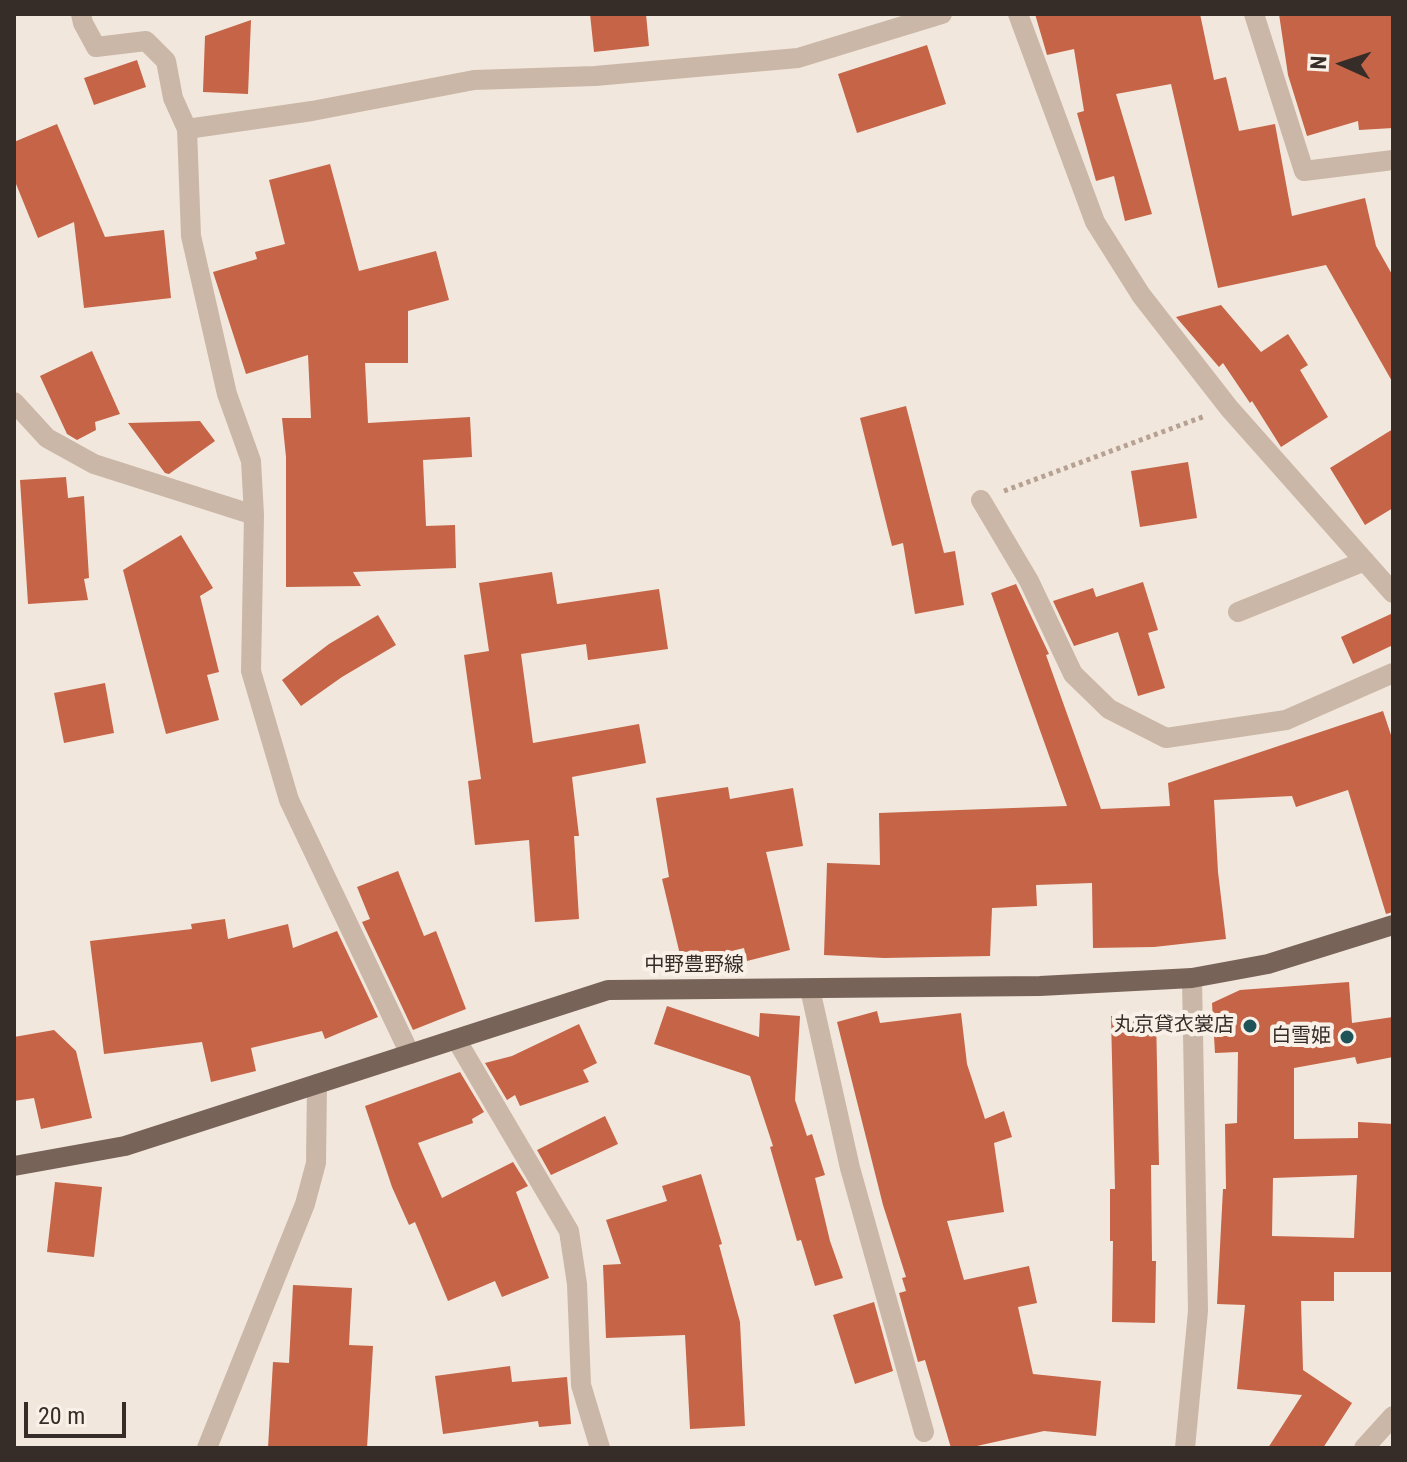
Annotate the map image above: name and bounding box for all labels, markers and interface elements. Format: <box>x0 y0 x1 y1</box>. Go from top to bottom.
north arrow <box>1303 24 1383 104</box>
text: N <box>1306 55 1331 70</box>
street label: 中野豊野線 <box>644 954 744 978</box>
place label: 丸京貸衣裳店 <box>1114 1014 1234 1038</box>
marker: 丸京貸衣裳店 <box>1241 1017 1259 1035</box>
place label: 白雪姫 <box>1271 1025 1331 1049</box>
marker: 白雪姫 <box>1338 1028 1356 1046</box>
scale bar <box>28 1386 130 1436</box>
text: 20 m <box>38 1402 85 1430</box>

